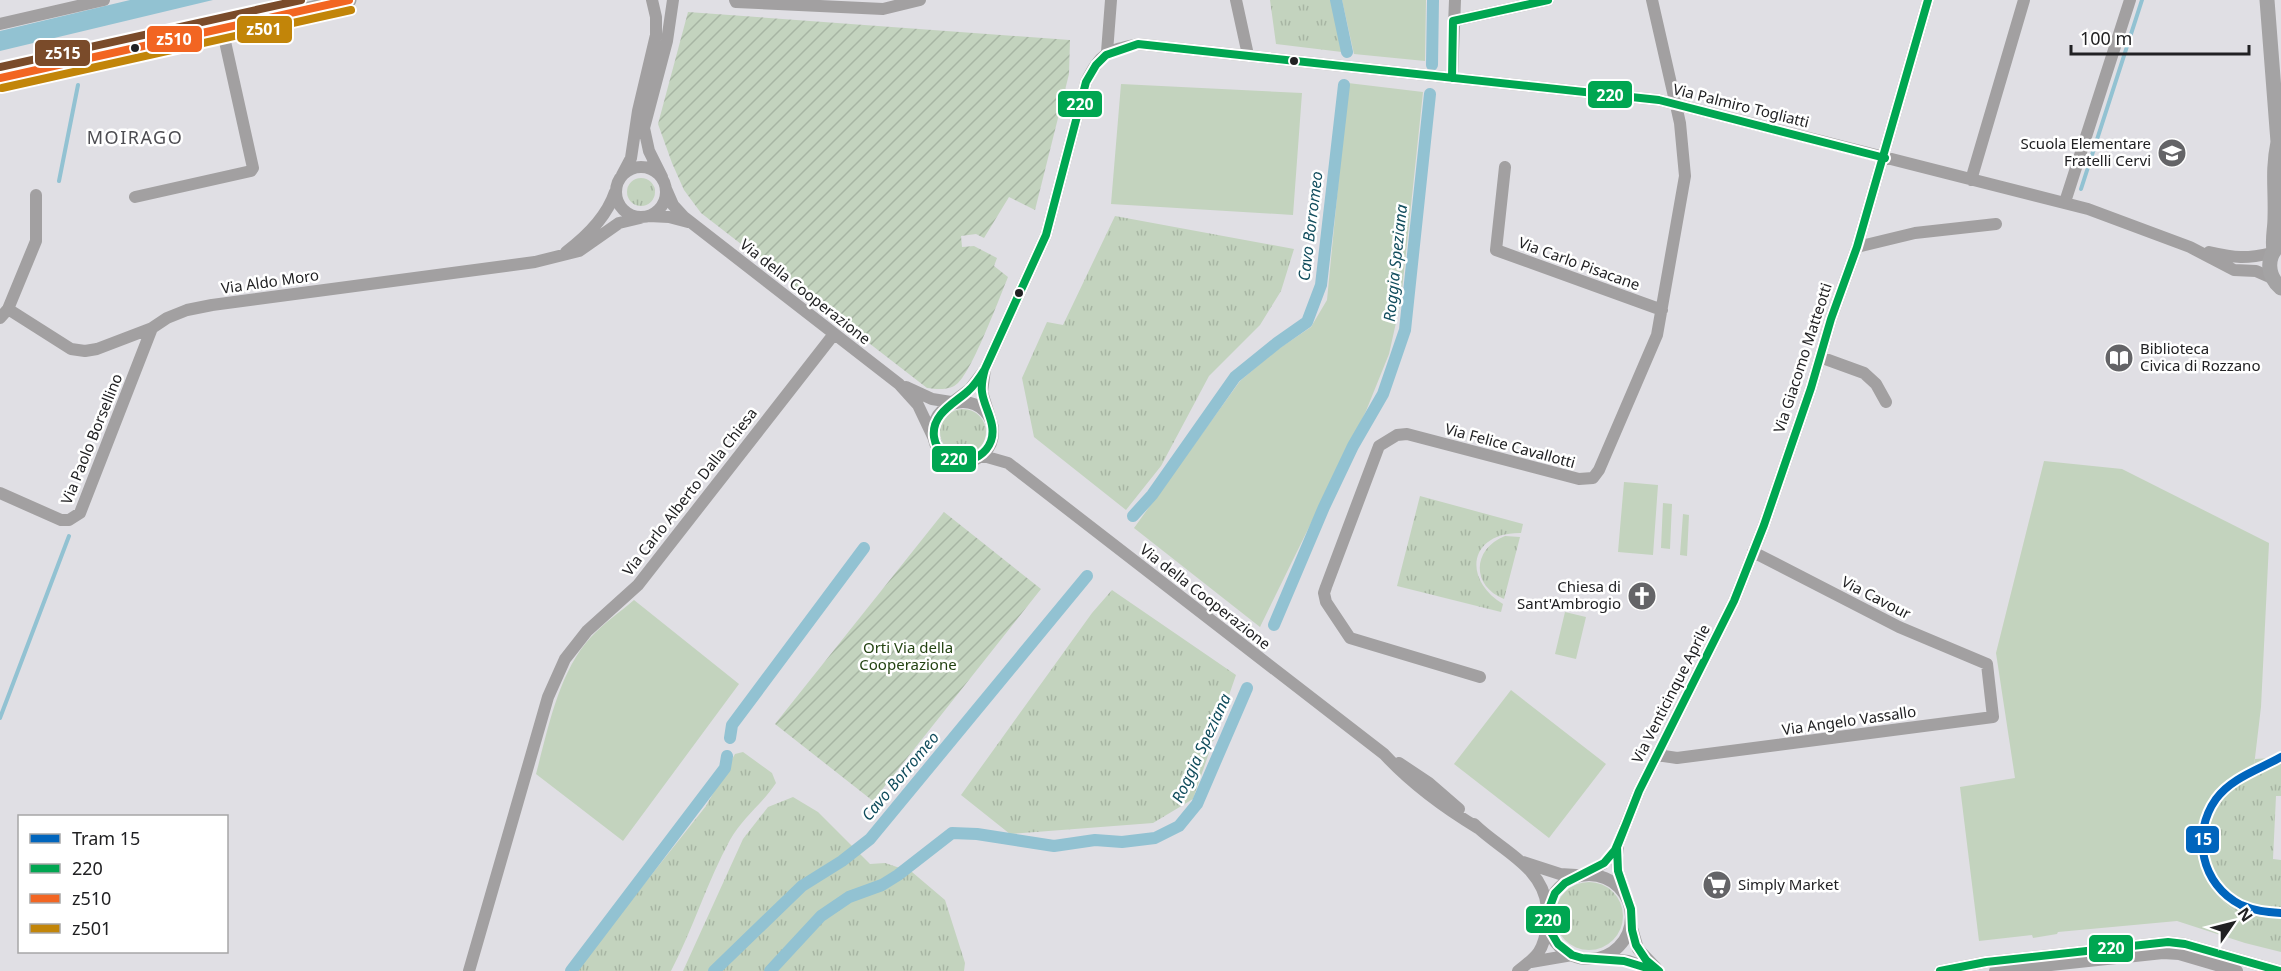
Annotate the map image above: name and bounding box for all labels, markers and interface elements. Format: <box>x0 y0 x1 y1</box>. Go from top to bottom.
line badge: z501 <box>236 15 293 44</box>
text: z501 <box>246 18 282 40</box>
scale bar <box>2071 18 2250 56</box>
line badge: z510 <box>146 25 203 53</box>
text: 100 m <box>2080 26 2132 50</box>
text: z510 <box>156 28 192 50</box>
line badge: z515 <box>34 39 91 67</box>
text: z515 <box>45 42 81 64</box>
unlabelled marker <box>129 42 141 54</box>
unlabelled marker <box>1288 55 1300 67</box>
street label: Via Palmiro Togliatti <box>1671 78 1811 132</box>
line badge: 220 <box>1587 80 1633 109</box>
text: 220 <box>1596 84 1624 106</box>
line badge: 220 <box>1057 90 1103 118</box>
text: 220 <box>1066 93 1094 115</box>
district label: MOIRAGO <box>87 125 183 149</box>
place label: Scuola Elementare Fratelli Cervi <box>2020 133 2151 170</box>
school or university icon: Scuola Elementare Fratelli Cervi <box>2156 137 2188 169</box>
water label: Cavo Borromeo <box>1292 170 1328 282</box>
water label: Roggia Speziana <box>1378 203 1412 323</box>
street label: Via Carlo Pisacane <box>1516 232 1643 294</box>
street label: Via della Cooperazione <box>736 234 875 348</box>
street label: Via Aldo Moro <box>220 264 320 298</box>
street label: Via Giacomo Matteotti <box>1768 280 1836 435</box>
unlabelled marker <box>1013 287 1025 299</box>
place label: Biblioteca Civica di Rozzano <box>2140 338 2260 375</box>
library icon: Biblioteca Civica di Rozzano <box>2103 342 2135 374</box>
street label: Via Paolo Borsellino <box>56 370 126 507</box>
street label: Via Carlo Alberto Dalla Chiesa <box>617 403 761 579</box>
street label: Via Felice Cavallotti <box>1443 418 1578 472</box>
line badge: 220 <box>931 445 977 473</box>
text: 220 <box>940 448 968 470</box>
street label: Via della Cooperazione <box>1136 539 1275 653</box>
street label: Via Cavour <box>1838 571 1915 623</box>
place label: Chiesa di Sant'Ambrogio <box>1517 576 1621 613</box>
church icon: Chiesa di Sant'Ambrogio <box>1626 580 1658 612</box>
street label: Via Venticinque Aprile <box>1626 621 1714 766</box>
park label: Orti Via della Cooperazione <box>859 637 957 674</box>
water label: Roggia Speziana <box>1166 690 1236 806</box>
street label: Via Angelo Vassallo <box>1780 701 1917 739</box>
water label: Cavo Borromeo <box>856 727 944 825</box>
legend <box>18 815 228 953</box>
line badge: 15 <box>2185 825 2220 854</box>
text: Tram 15 <box>72 826 140 850</box>
text: 15 <box>2194 828 2212 850</box>
text: 220 <box>72 856 103 880</box>
supermarket icon: Simply Market <box>1701 869 1733 901</box>
place label: Simply Market <box>1738 874 1839 894</box>
text: z510 <box>72 886 111 910</box>
north arrow <box>2203 893 2263 953</box>
text: N <box>2233 903 2258 926</box>
line badge: 220 <box>1525 905 1571 934</box>
text: 220 <box>1534 909 1562 931</box>
text: z501 <box>72 916 111 940</box>
line badge: 220 <box>2088 934 2134 963</box>
text: 220 <box>2097 937 2125 959</box>

